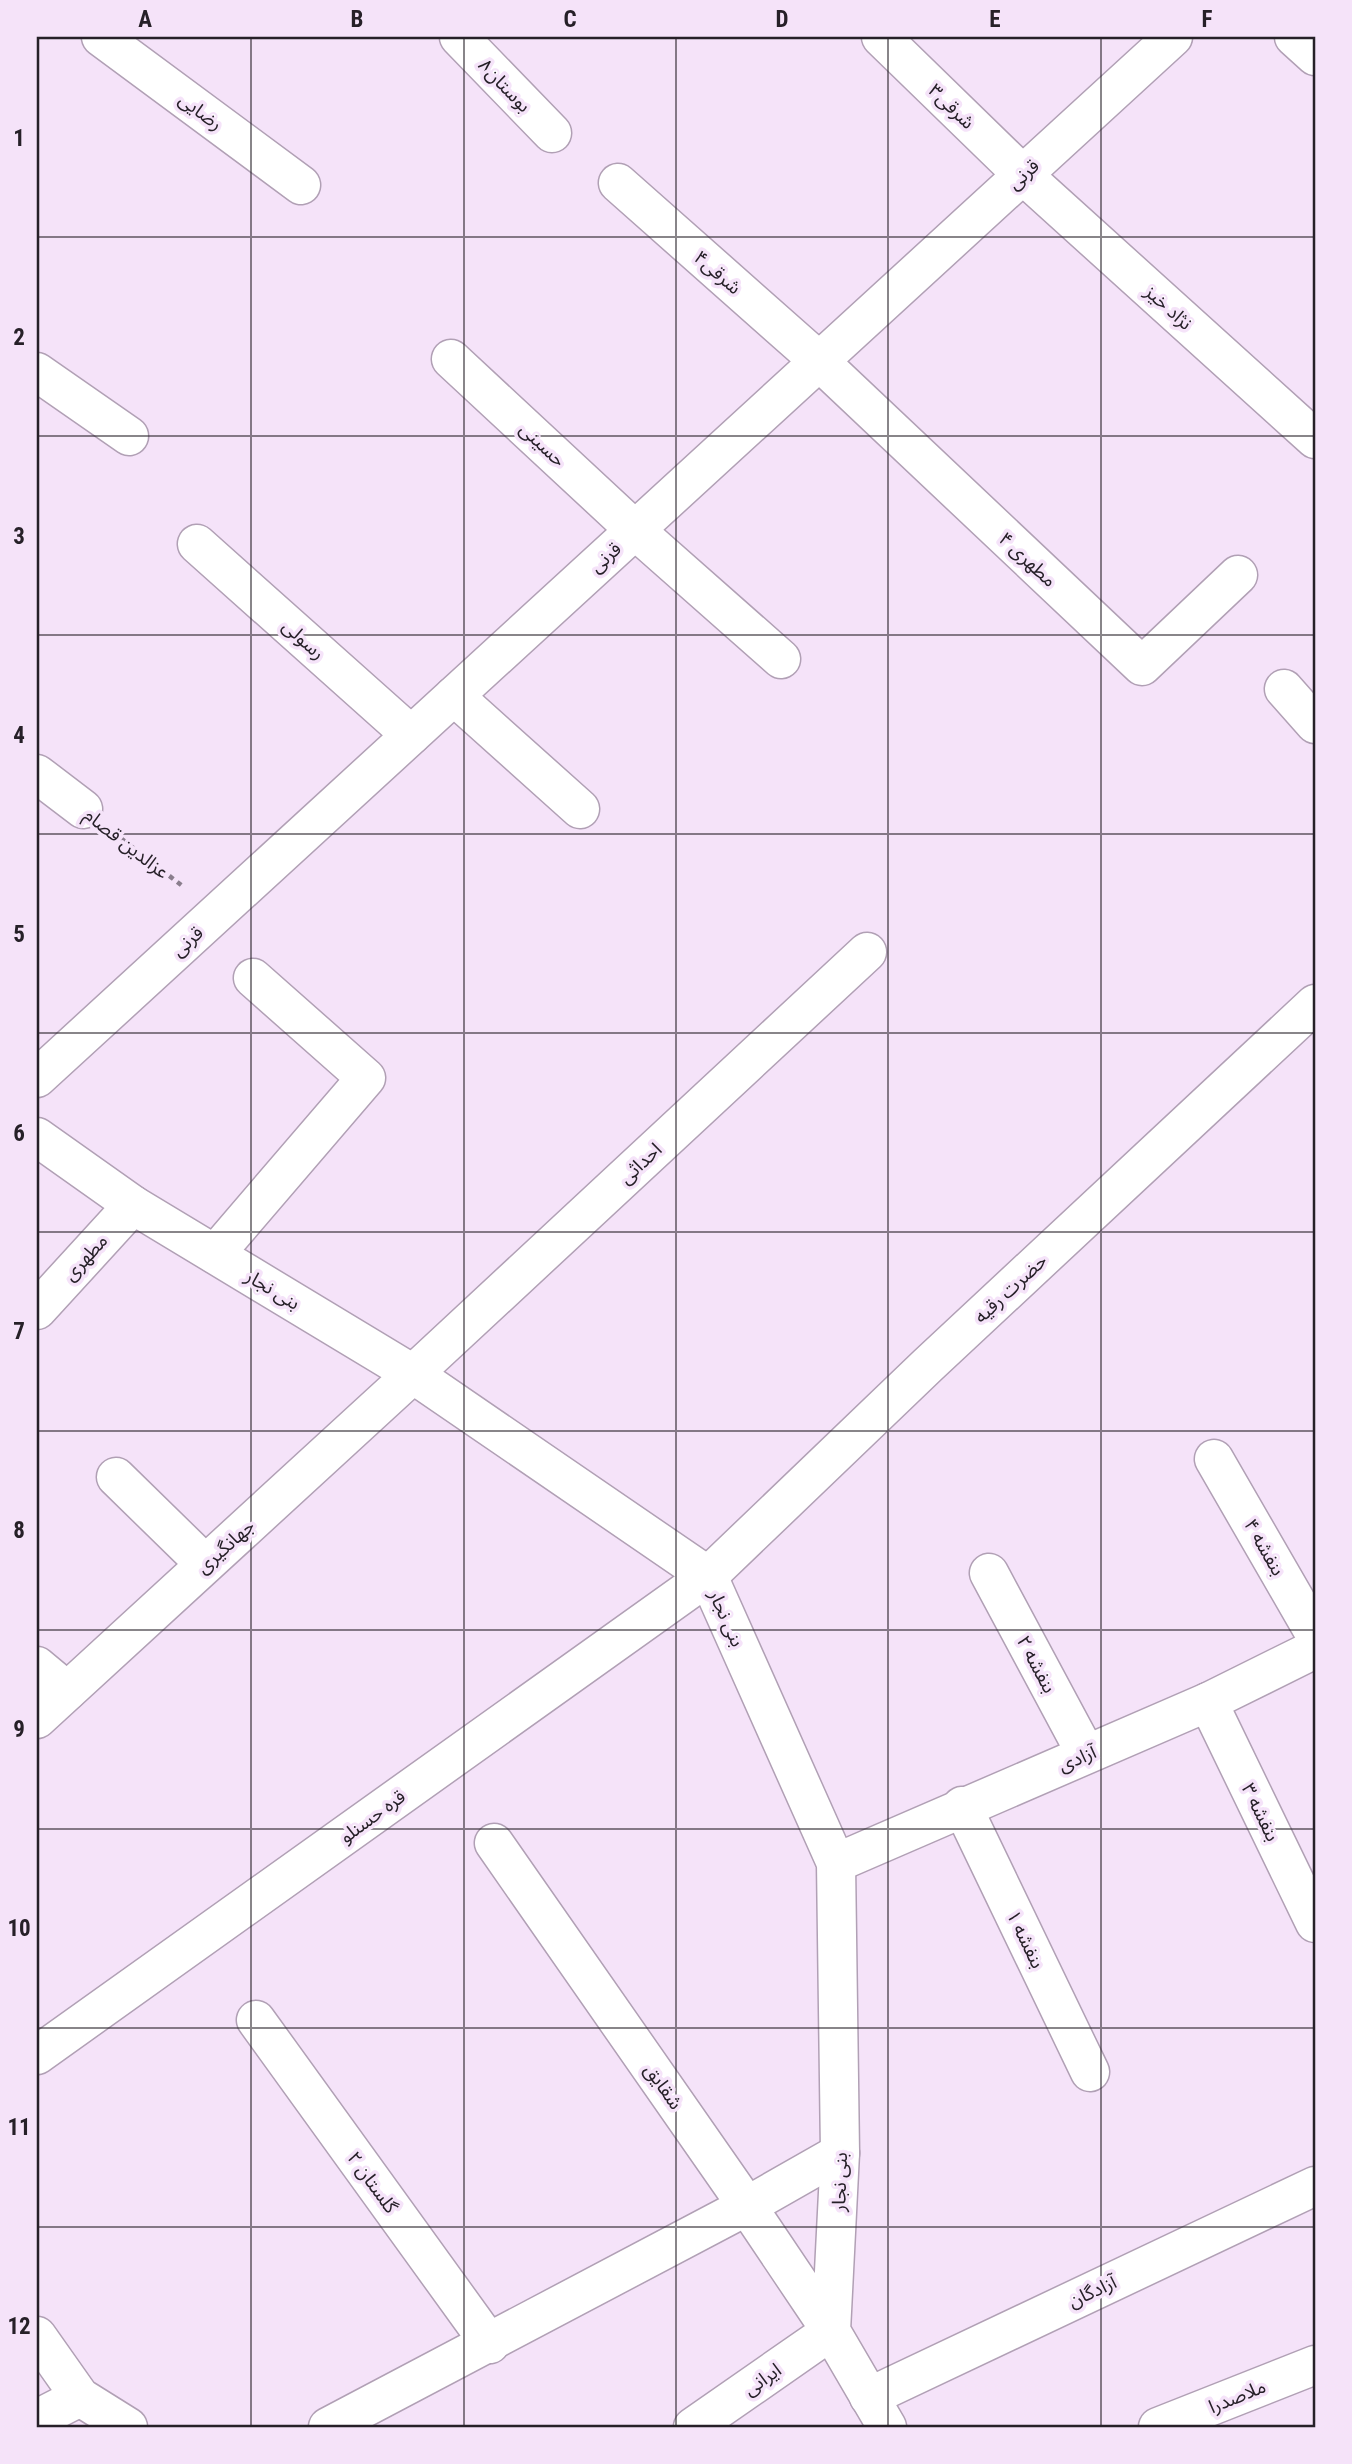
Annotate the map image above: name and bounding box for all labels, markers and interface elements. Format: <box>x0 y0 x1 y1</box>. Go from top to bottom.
text: A <box>138 6 152 33</box>
text: B <box>351 6 363 33</box>
text: C <box>563 6 577 33</box>
text: D <box>776 6 789 33</box>
text: E <box>989 6 1001 33</box>
text: F <box>1202 6 1213 33</box>
street label: بوستان۸ <box>474 54 536 117</box>
street label: ۳شرقی <box>924 79 979 134</box>
street label: رضایی <box>174 88 227 135</box>
text: 1 <box>13 125 25 152</box>
street label: قرنی <box>1003 154 1044 194</box>
street label: ۴شرقی <box>689 246 746 299</box>
street label: نژاد خیز <box>1139 279 1197 335</box>
text: 2 <box>13 324 25 351</box>
street label: حسینی <box>515 417 571 472</box>
text: 3 <box>13 523 25 550</box>
street label: مطهری ۴ <box>994 527 1061 592</box>
street label: قرنی <box>585 537 626 577</box>
street label: رسولی <box>278 614 330 664</box>
text: 4 <box>13 722 25 749</box>
street label: عزالدین قصام <box>78 803 174 886</box>
text: 5 <box>13 921 25 948</box>
street label: قرنی <box>167 921 208 961</box>
text: 6 <box>13 1120 25 1147</box>
street label: احداثی <box>614 1138 666 1189</box>
street label: مطهری <box>58 1229 112 1285</box>
street label: حضرت رقیه <box>969 1249 1052 1328</box>
street label: بنی نجار <box>240 1264 304 1315</box>
text: 7 <box>13 1318 25 1345</box>
street label: جهانگیری <box>192 1514 259 1578</box>
street label: بنفشه ۴ <box>1239 1515 1290 1580</box>
text: 8 <box>13 1517 25 1544</box>
street label: بنی نجار <box>703 1585 749 1650</box>
street label: بنفشه ۲ <box>1012 1632 1061 1697</box>
text: 9 <box>13 1716 25 1743</box>
street label: آزادی <box>1055 1740 1101 1777</box>
street label: بنفشه ۳ <box>1237 1779 1284 1845</box>
street label: قره حسنلو <box>335 1785 410 1848</box>
street label: بنفشه ۱ <box>1002 1906 1049 1972</box>
text: 10 <box>7 1915 31 1942</box>
street label: شقایق <box>640 2059 688 2114</box>
text: 11 <box>7 2114 31 2141</box>
street label: گلستان ۲ <box>343 2147 403 2219</box>
street label: بنی نجار <box>827 2152 852 2213</box>
street label: آزادگان <box>1064 2270 1121 2313</box>
text: 12 <box>7 2313 31 2340</box>
street label: ایرانی <box>739 2358 786 2401</box>
street label: ملاصدرا <box>1205 2375 1269 2418</box>

